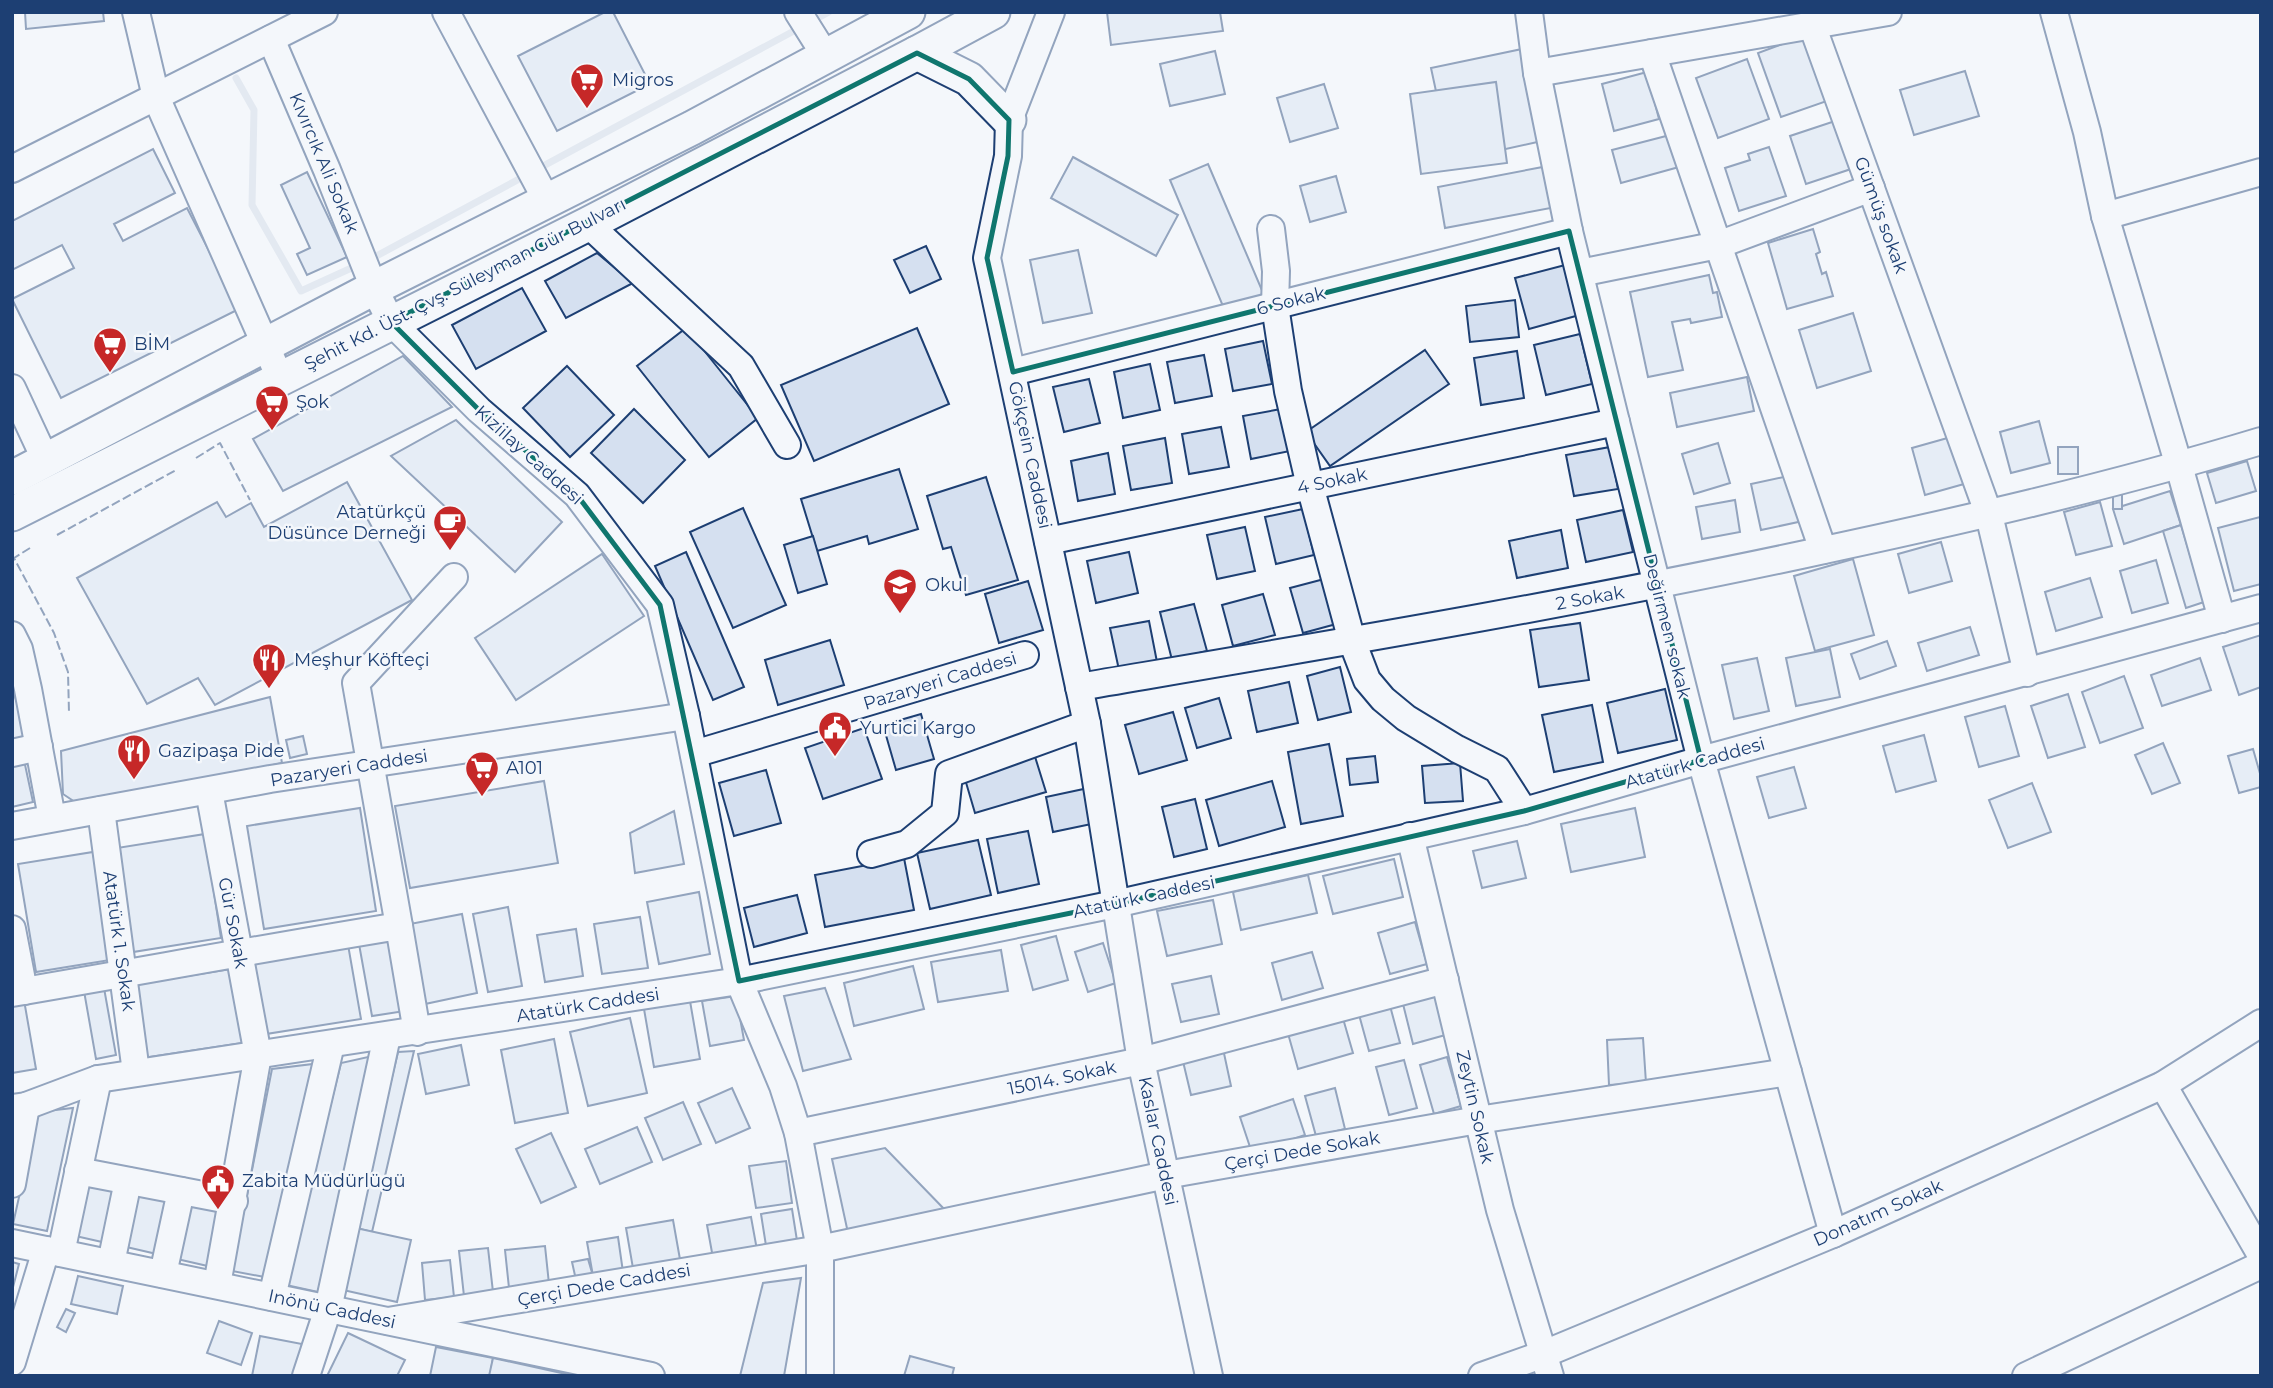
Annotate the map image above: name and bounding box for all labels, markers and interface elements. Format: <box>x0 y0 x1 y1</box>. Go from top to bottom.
supermarket icon: Migros <box>568 61 606 110</box>
place label: Migros <box>612 69 674 91</box>
street label: Kıvırcık Ali Sokak <box>284 89 364 237</box>
street label: Gümüş sokak <box>1850 154 1912 277</box>
street label: Şehit Kd. Üst. Çvş. Süleyman Gür Bulvarı <box>300 193 630 375</box>
street label: 6 Sokak <box>1254 282 1328 320</box>
supermarket icon: BİM <box>91 325 129 374</box>
place label: BİM <box>134 333 170 355</box>
street label: Gökçein Caddesi <box>1004 379 1056 531</box>
supermarket icon: Şok <box>253 383 291 432</box>
place label: Şok <box>296 391 329 413</box>
street label: Kiziilay Caddesi <box>470 401 588 509</box>
street label: 4 Sokak <box>1295 463 1369 499</box>
place label: Atatürkçü Düsünce Derneği <box>267 501 426 544</box>
cafe icon: Atatürkçü Düsünce Derneği <box>431 503 469 552</box>
street label: Değirmen sokak <box>1638 551 1696 701</box>
school or university icon: Okul <box>881 566 919 615</box>
place label: Okul <box>925 574 968 596</box>
street label: 2 Sokak <box>1554 581 1626 615</box>
restaurant icon: Meşhur Köfteçi <box>250 641 288 690</box>
street label: Pazaryeri Caddesi <box>861 647 1019 715</box>
place label: Meşhur Köfteçi <box>294 649 429 671</box>
public building icon: Yurtici Kargo <box>816 709 854 758</box>
place label: Yurtici Kargo <box>860 717 976 739</box>
restaurant icon: Gazipaşa Pide <box>115 732 153 781</box>
street label: Atatürk Caddesi <box>1623 733 1767 793</box>
place label: Gazipaşa Pide <box>158 740 284 762</box>
street label: Pazaryeri Caddesi <box>269 745 429 791</box>
supermarket icon: A101 <box>463 749 501 798</box>
place label: A101 <box>506 757 543 779</box>
street label: Atatürk 1. Sokak <box>98 869 140 1013</box>
street label: Atatürk Caddesi <box>1071 871 1217 923</box>
street label: Gür Sokak <box>213 876 253 971</box>
street label: Atatürk Caddesi <box>515 983 661 1027</box>
street label: Zeytin Sokak <box>1451 1048 1499 1166</box>
street label: 15014. Sokak <box>1006 1056 1118 1100</box>
street label: Kaslar Caddesi <box>1134 1074 1182 1208</box>
street label: Çerçi Dede Sokak <box>1222 1126 1382 1176</box>
public building icon: Zabita Müdürlügü <box>199 1162 237 1211</box>
place label: Zabita Müdürlügü <box>242 1170 406 1192</box>
street label: Donatım Sokak <box>1810 1175 1946 1251</box>
street label: Çerçi Dede Caddesi <box>516 1259 692 1311</box>
street label: Inönü Caddesi <box>266 1285 398 1333</box>

